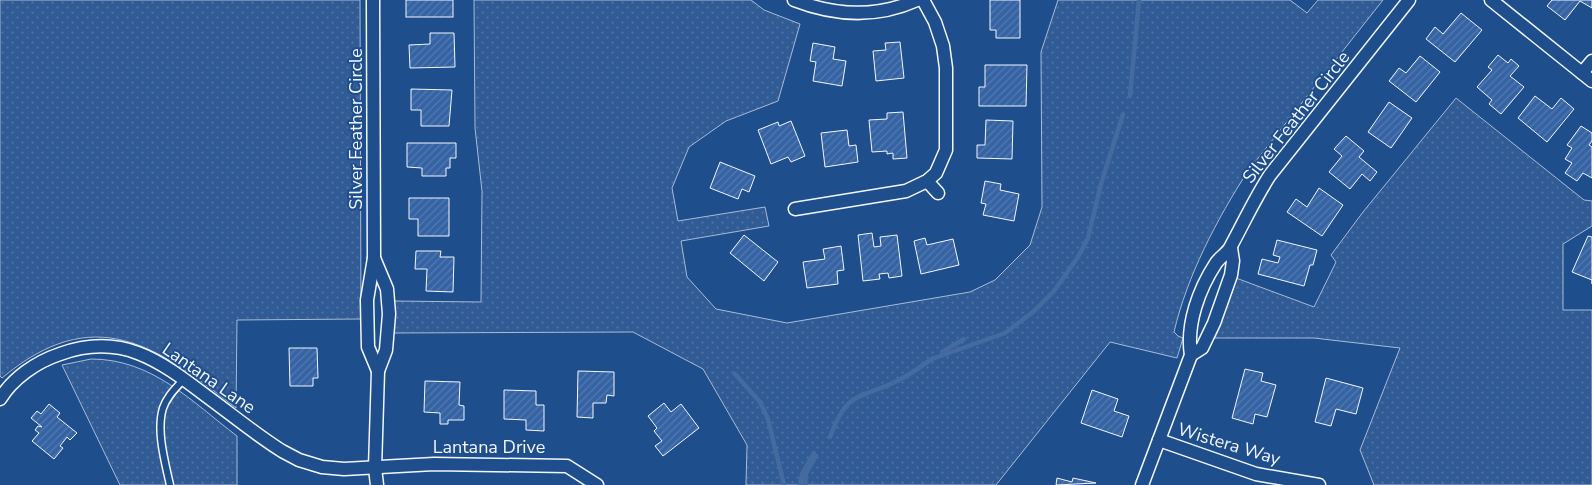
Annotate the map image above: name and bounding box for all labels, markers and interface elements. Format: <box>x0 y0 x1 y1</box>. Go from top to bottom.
street label: Silver Feather Circle <box>1237 46 1355 188</box>
street label: Silver Feather Circle <box>344 48 368 210</box>
street label: Lantana Lane <box>158 337 260 419</box>
street label: Wistera Way <box>1175 417 1284 471</box>
street label: Lantana Drive <box>433 435 545 459</box>

